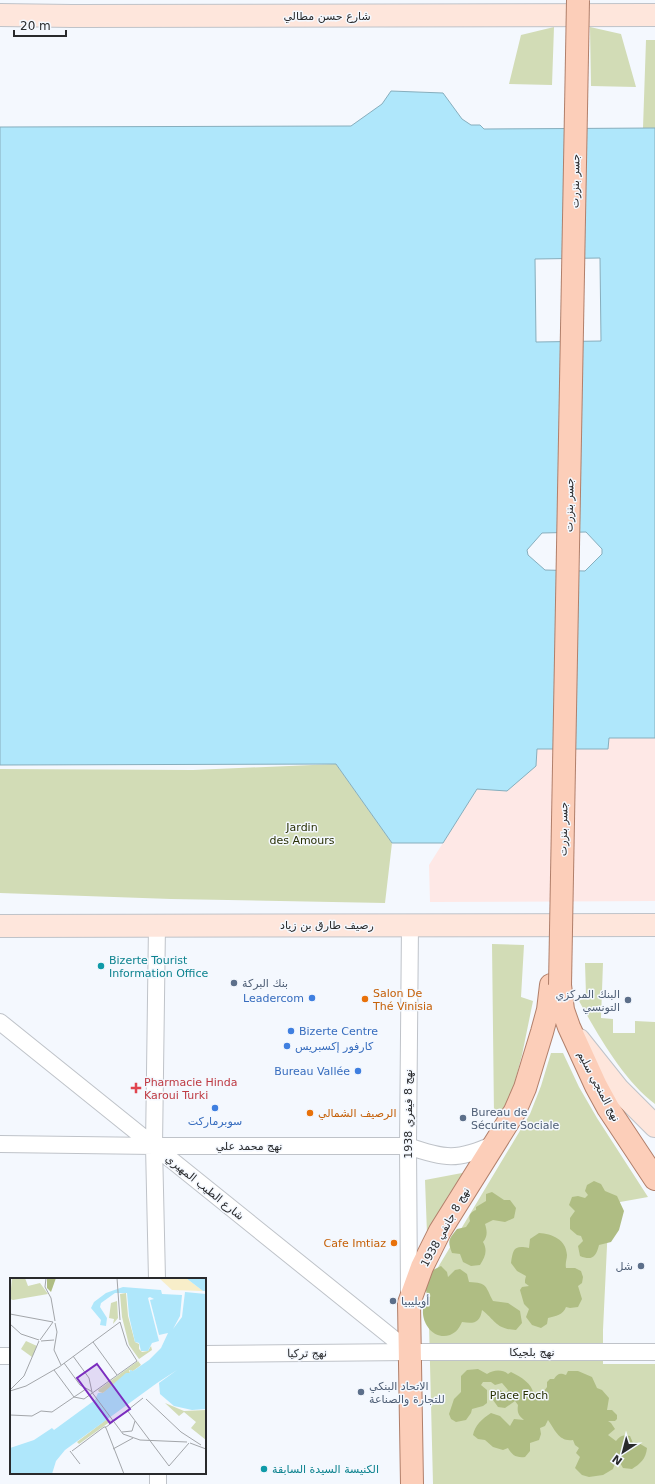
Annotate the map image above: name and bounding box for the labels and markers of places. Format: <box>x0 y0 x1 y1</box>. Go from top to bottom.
place label: Bizerte Tourist Information Office <box>109 954 209 980</box>
marker: Bizerte Tourist Information Office <box>96 961 106 971</box>
place label: بنك البركة <box>242 977 288 990</box>
marker: بنك البركة <box>229 978 239 988</box>
place label: Salon De Thé Vinisia <box>372 987 433 1013</box>
place label: البنك المركزي التونسي <box>555 988 620 1014</box>
place label: Leadercom <box>243 992 304 1005</box>
marker: Leadercom <box>307 993 317 1003</box>
marker: Salon De Thé Vinisia <box>360 994 370 1004</box>
marker: البنك المركزي التونسي <box>623 995 633 1005</box>
place label: Bizerte Centre <box>299 1025 378 1038</box>
marker: Bizerte Centre <box>286 1026 296 1036</box>
place label: كارفور إكسبريس <box>295 1040 374 1053</box>
marker: كارفور إكسبريس <box>282 1041 292 1051</box>
place label: Bureau Vallée <box>274 1065 350 1078</box>
marker: Bureau Vallée <box>353 1066 363 1076</box>
place label: Pharmacie Hinda Karoui Turki <box>144 1076 238 1102</box>
marker: Pharmacie Hinda Karoui Turki <box>131 1083 141 1093</box>
marker: سوبرماركت <box>210 1103 220 1113</box>
place label: Bureau de Sécurite Sociale <box>471 1106 560 1132</box>
place label: الرصيف الشمالي <box>318 1107 396 1120</box>
marker: الرصيف الشمالي <box>305 1108 315 1118</box>
marker: Bureau de Sécurite Sociale <box>458 1113 468 1123</box>
place label: سوبرماركت <box>188 1115 242 1128</box>
place label: Cafe Imtiaz <box>324 1237 386 1250</box>
marker: Cafe Imtiaz <box>389 1238 399 1248</box>
place label: شل <box>615 1260 633 1273</box>
marker: شل <box>636 1261 646 1271</box>
place label: أويليبيا <box>401 1294 429 1308</box>
marker: أويليبيا <box>388 1296 398 1306</box>
place label: الاتحاد البنكي للتجارة والصناعة <box>369 1380 445 1406</box>
marker: الاتحاد البنكي للتجارة والصناعة <box>356 1387 366 1397</box>
place label: الكنيسة السيدة السابقة <box>272 1463 379 1476</box>
marker: الكنيسة السيدة السابقة <box>259 1464 269 1474</box>

